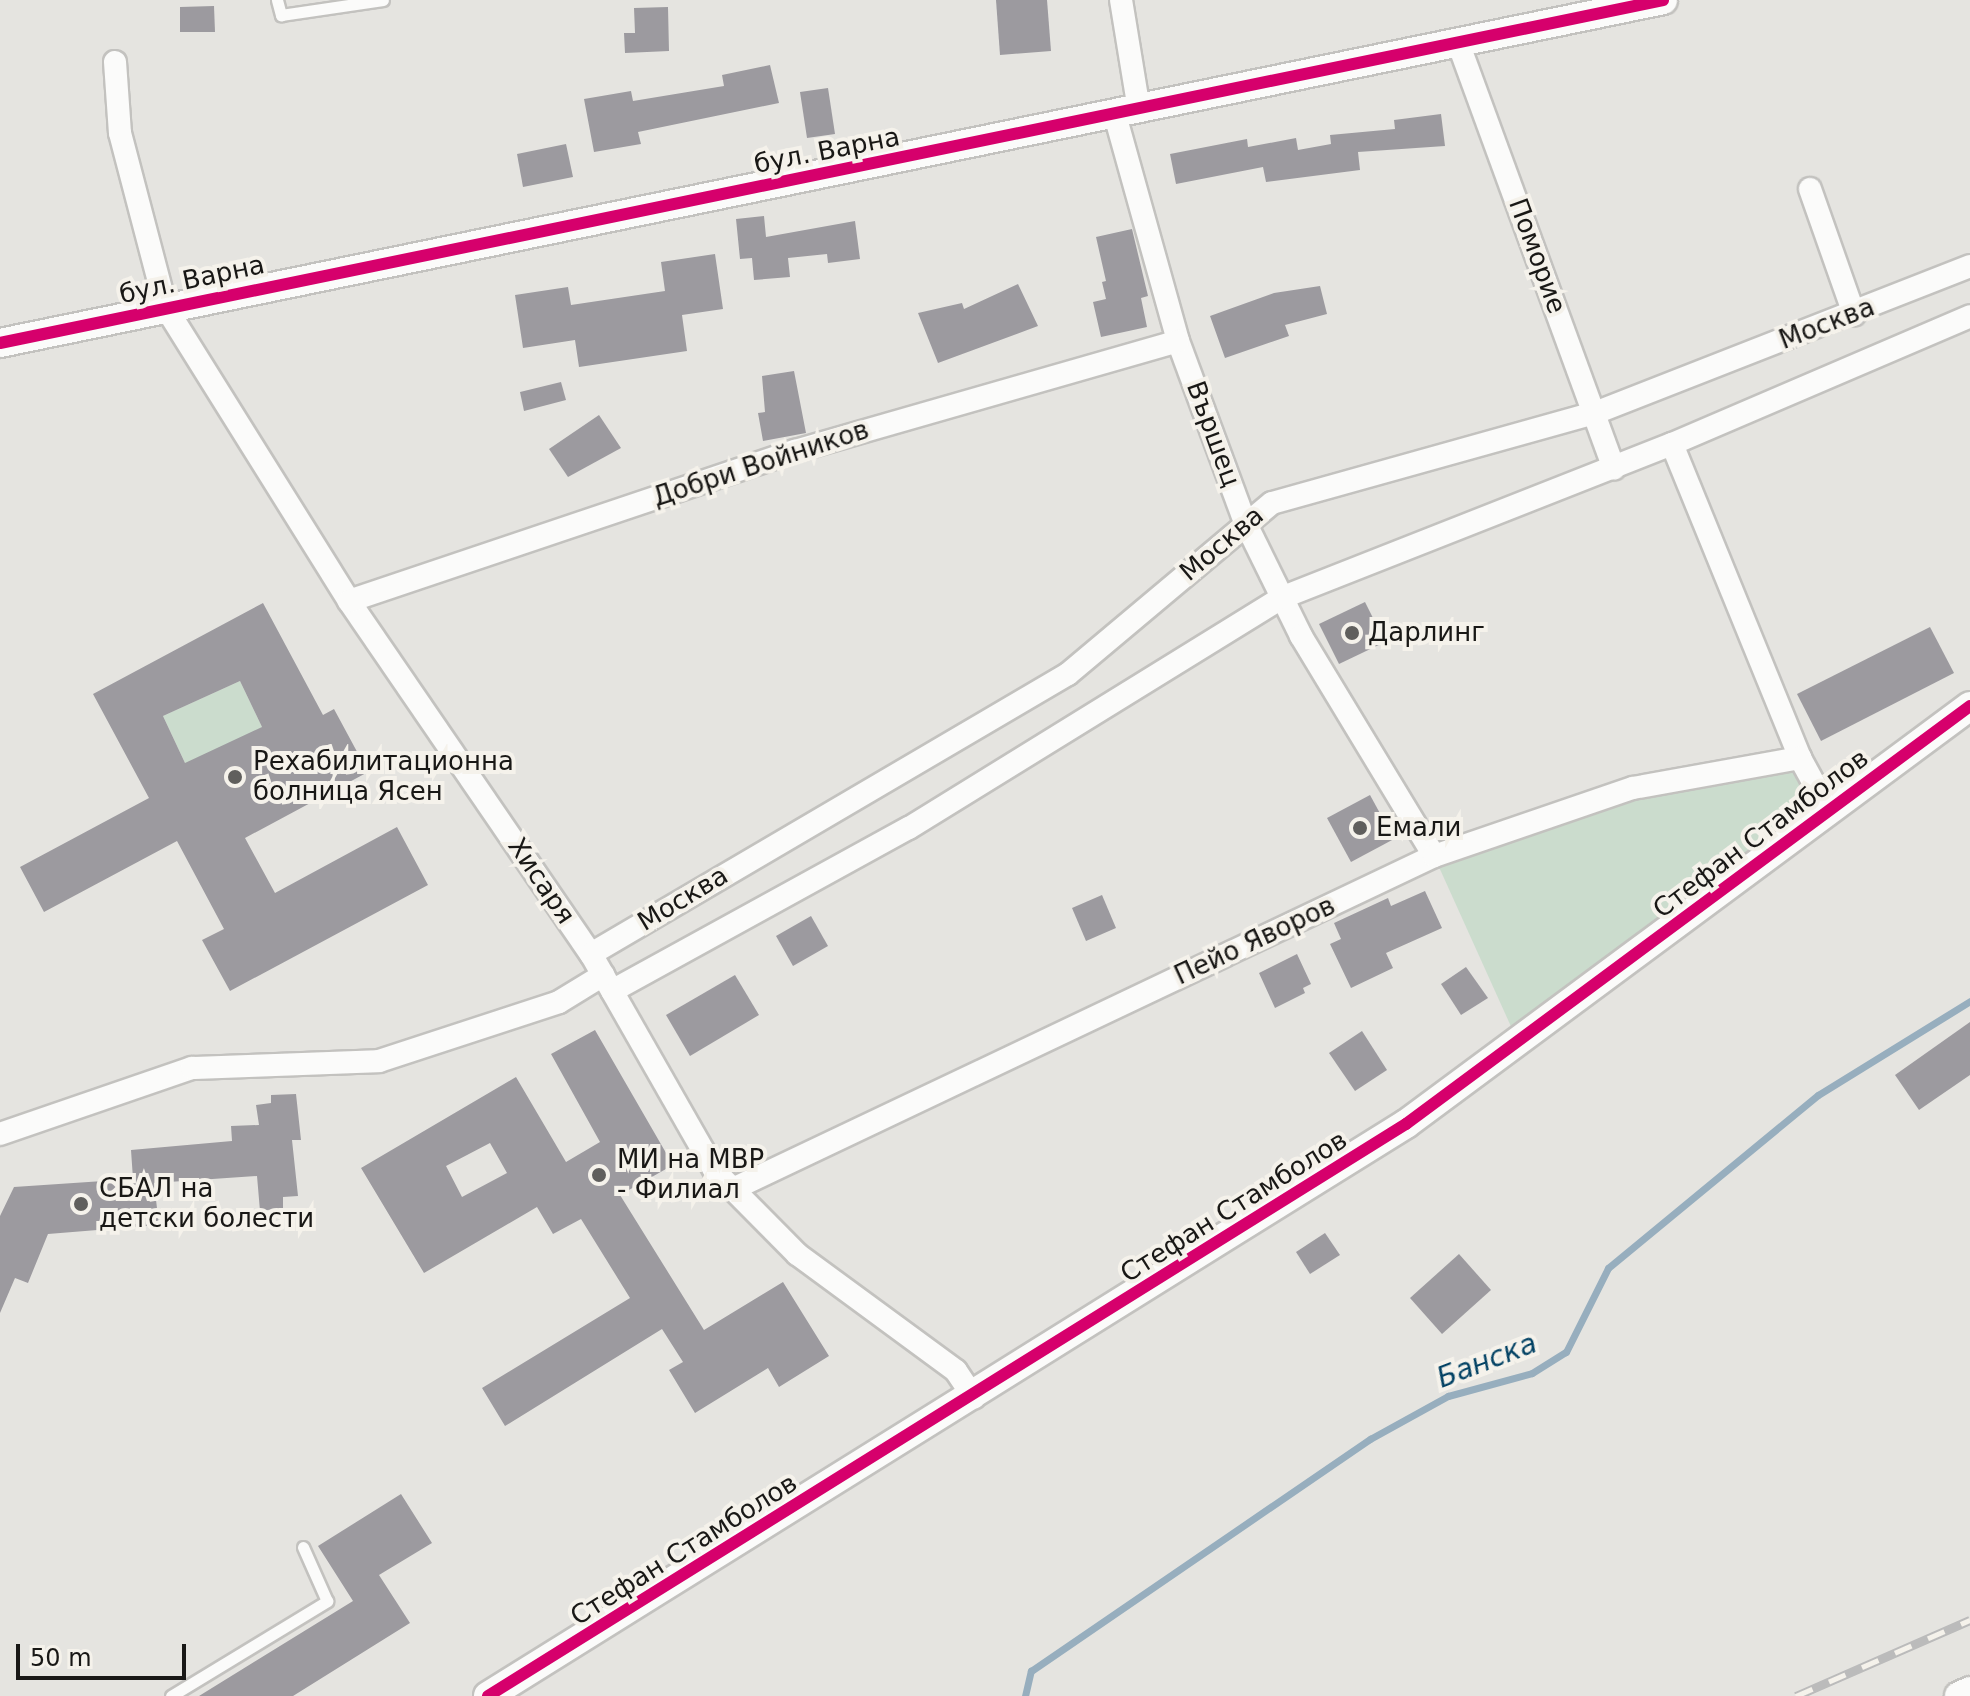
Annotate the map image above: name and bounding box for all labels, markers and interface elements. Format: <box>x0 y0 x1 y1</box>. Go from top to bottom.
street label: бул. Варна <box>751 122 903 180</box>
street label: Поморие <box>1502 194 1572 318</box>
street label: бул. Варна <box>116 249 268 311</box>
street label: Москва <box>1775 292 1879 356</box>
street label: Вършец <box>1179 377 1247 491</box>
street label: Добри Войников <box>649 414 873 514</box>
street label: Москва <box>1174 500 1270 588</box>
place label: Дарлинг <box>1368 617 1485 649</box>
marker: Дарлинг <box>1343 624 1361 642</box>
street label: Стефан Стамболов <box>1647 743 1875 925</box>
place label: Рехабилитационна болница Ясен <box>253 746 514 808</box>
marker: Рехабилитационна болница Ясен <box>224 766 246 788</box>
place label: Емали <box>1376 812 1461 844</box>
marker: Емали <box>1351 819 1369 837</box>
street label: Хисаря <box>501 832 581 930</box>
street label: Москва <box>632 860 734 938</box>
street label: Пейо Яворов <box>1170 890 1340 992</box>
street label: Стефан Стамболов <box>1115 1125 1353 1289</box>
place label: МИ на МВР - Филиал <box>617 1144 764 1206</box>
marker: МИ на МВР - Филиал <box>588 1164 610 1186</box>
place label: СБАЛ на детски болести <box>99 1173 314 1234</box>
marker: СБАЛ на детски болести <box>70 1193 92 1215</box>
water label: Банска <box>1432 1327 1542 1395</box>
street label: Стефан Стамболов <box>565 1468 803 1632</box>
scale bar <box>20 1628 190 1678</box>
text: 50 m <box>30 1644 92 1672</box>

